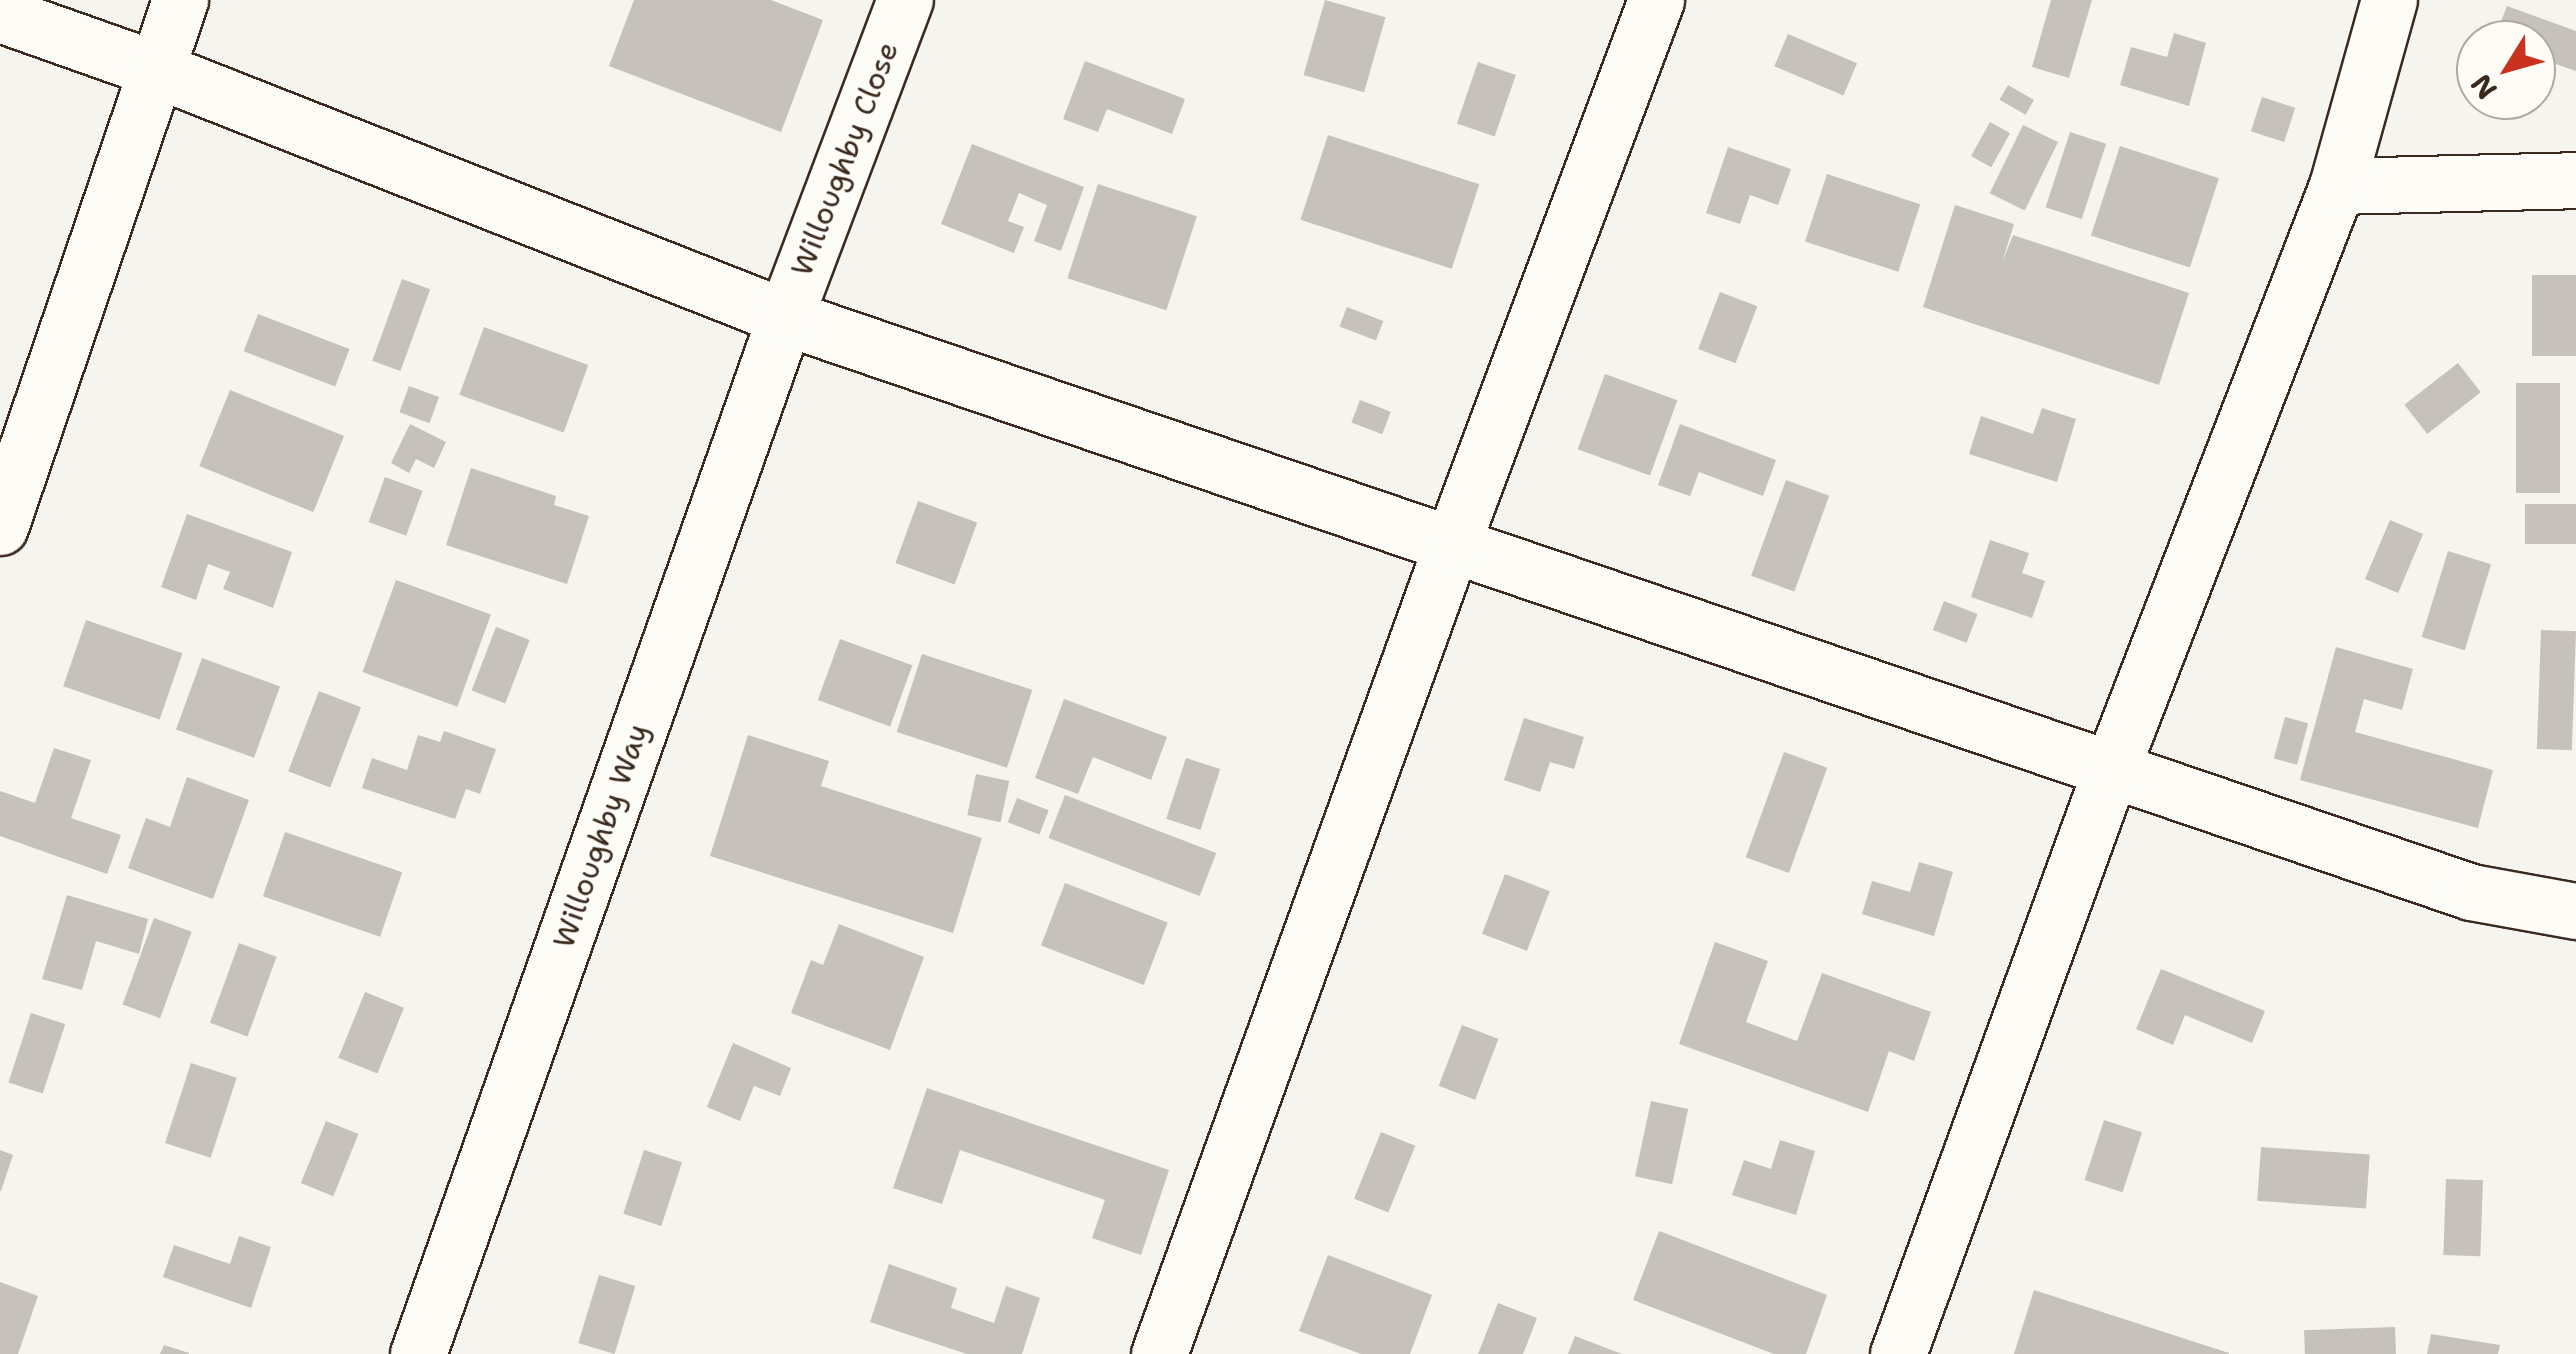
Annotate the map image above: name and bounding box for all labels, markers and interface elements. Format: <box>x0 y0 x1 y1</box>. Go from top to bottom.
north arrow <box>2456 20 2556 120</box>
street label: Willoughby Close <box>784 37 906 281</box>
text: N <box>2462 67 2505 107</box>
street label: Willoughby Way <box>546 719 656 953</box>

